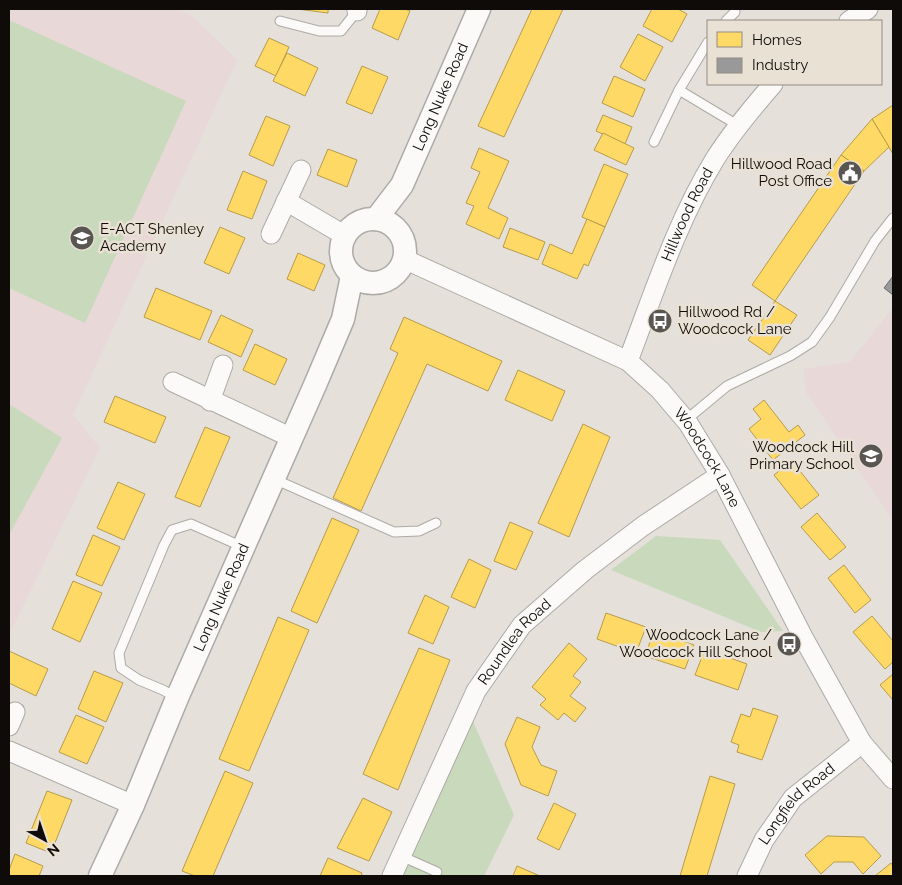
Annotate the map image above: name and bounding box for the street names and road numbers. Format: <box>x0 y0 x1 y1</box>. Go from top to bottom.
street label: Long Nuke Road <box>409 40 472 154</box>
street label: Hillwood Road <box>658 165 717 264</box>
street label: Woodcock Lane <box>670 404 744 511</box>
street label: Long Nuke Road <box>190 541 253 654</box>
street label: Roundlea Road <box>474 595 555 688</box>
street label: Longfield Road <box>755 759 838 848</box>

